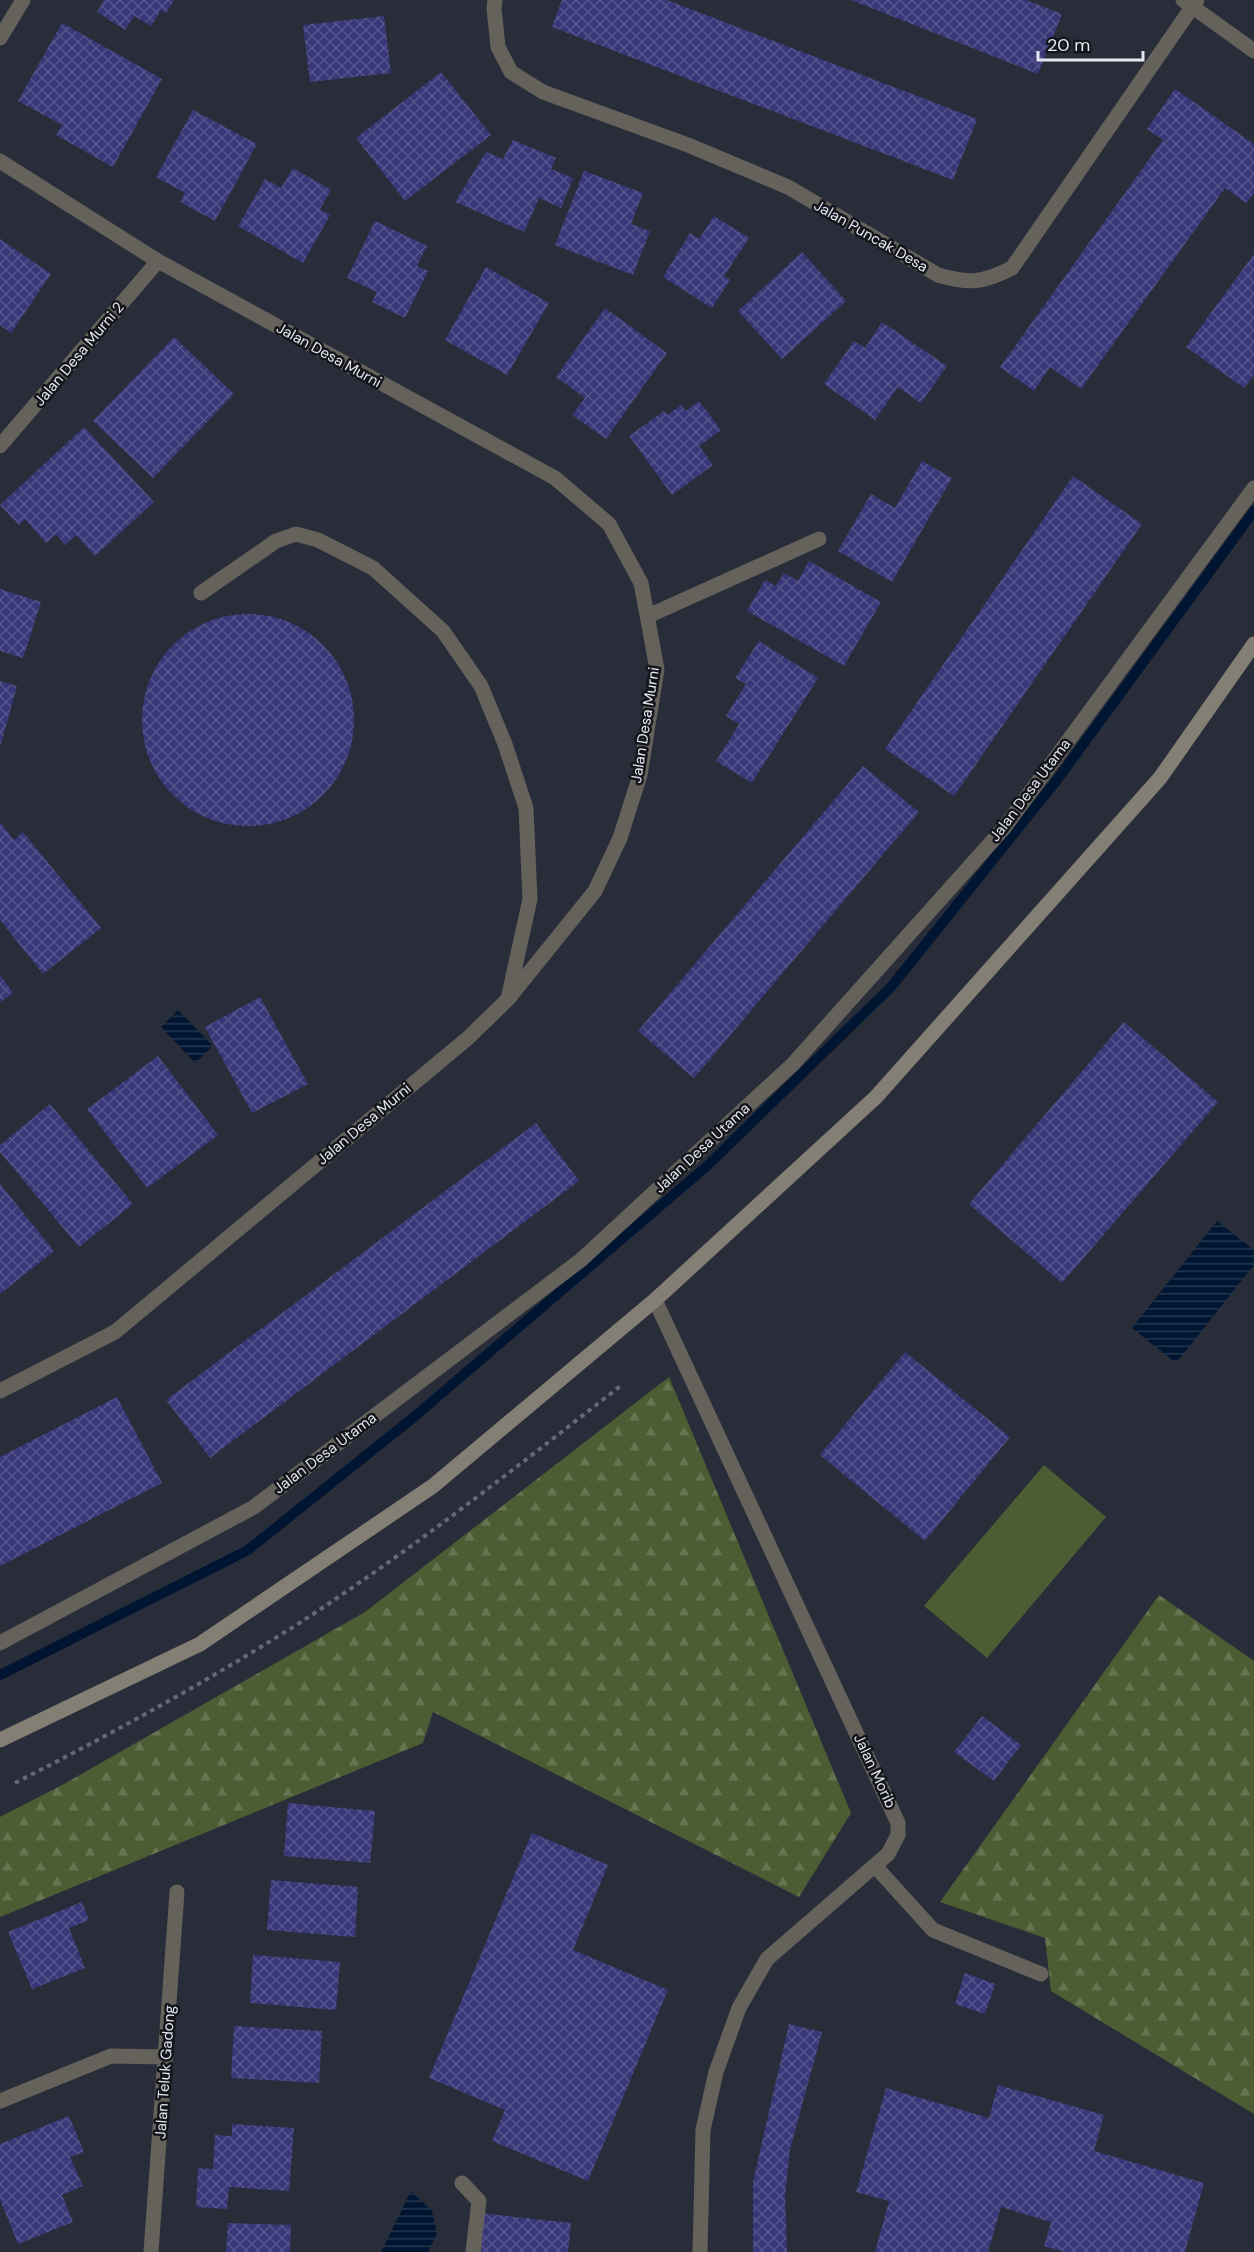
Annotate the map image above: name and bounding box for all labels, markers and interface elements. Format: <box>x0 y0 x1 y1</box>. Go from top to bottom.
scale bar <box>1038 24 1143 62</box>
text: 20 m <box>1047 33 1090 57</box>
street label: Jalan Puncak Desa <box>810 195 932 277</box>
street label: Jalan Desa Murni 2 <box>30 298 128 410</box>
street label: Jalan Desa Murni <box>273 318 385 392</box>
street label: Jalan Desa Murni <box>626 666 664 784</box>
street label: Jalan Desa Utama <box>985 735 1075 845</box>
street label: Jalan Desa Murni <box>313 1079 415 1169</box>
street label: Jalan Desa Utama <box>650 1099 754 1197</box>
street label: Jalan Desa Utama <box>270 1408 380 1498</box>
street label: Jalan Morib <box>849 1731 901 1811</box>
street label: Jalan Teluk Gadong <box>150 2005 180 2139</box>

